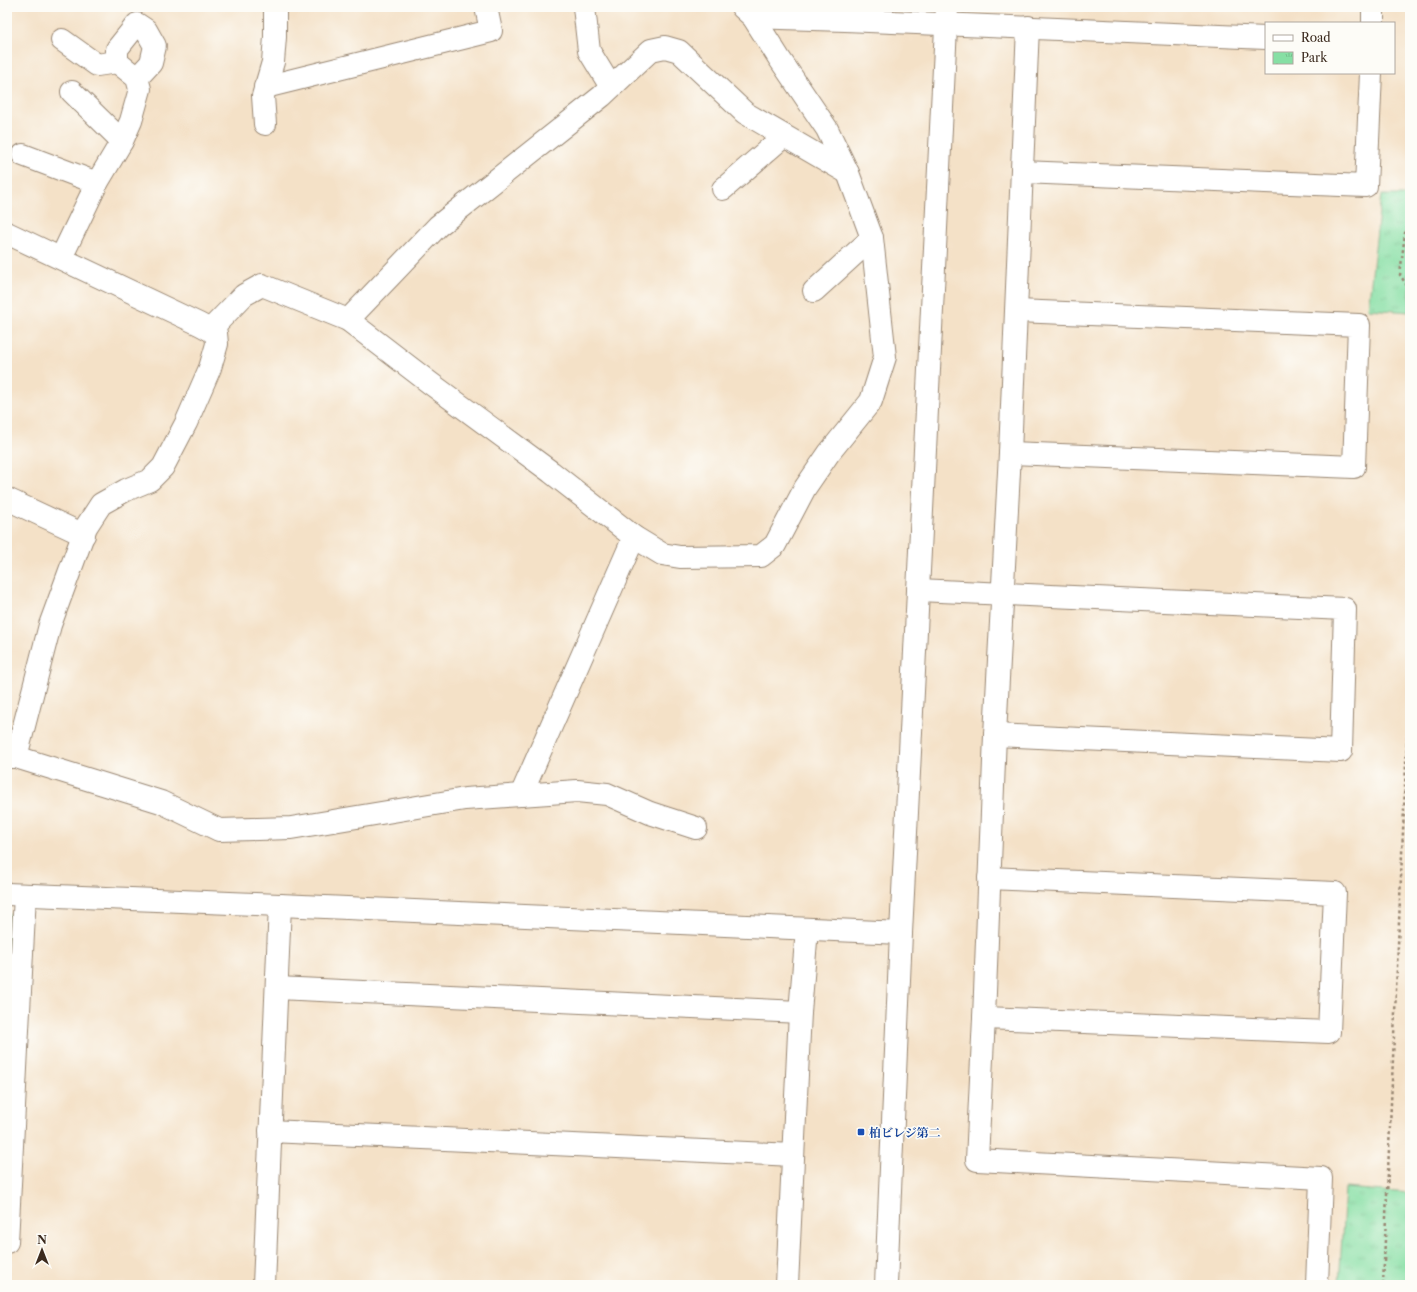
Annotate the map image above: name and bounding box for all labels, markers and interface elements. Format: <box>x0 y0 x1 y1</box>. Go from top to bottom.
legend <box>1265 22 1395 74</box>
text: Road <box>1301 30 1331 45</box>
text: Park <box>1301 50 1328 65</box>
place label: 柏ビレジ第二 <box>869 1125 941 1140</box>
marker: 柏ビレジ第二 <box>856 1127 866 1137</box>
north arrow <box>22 1230 62 1270</box>
text: N <box>37 1233 47 1247</box>

